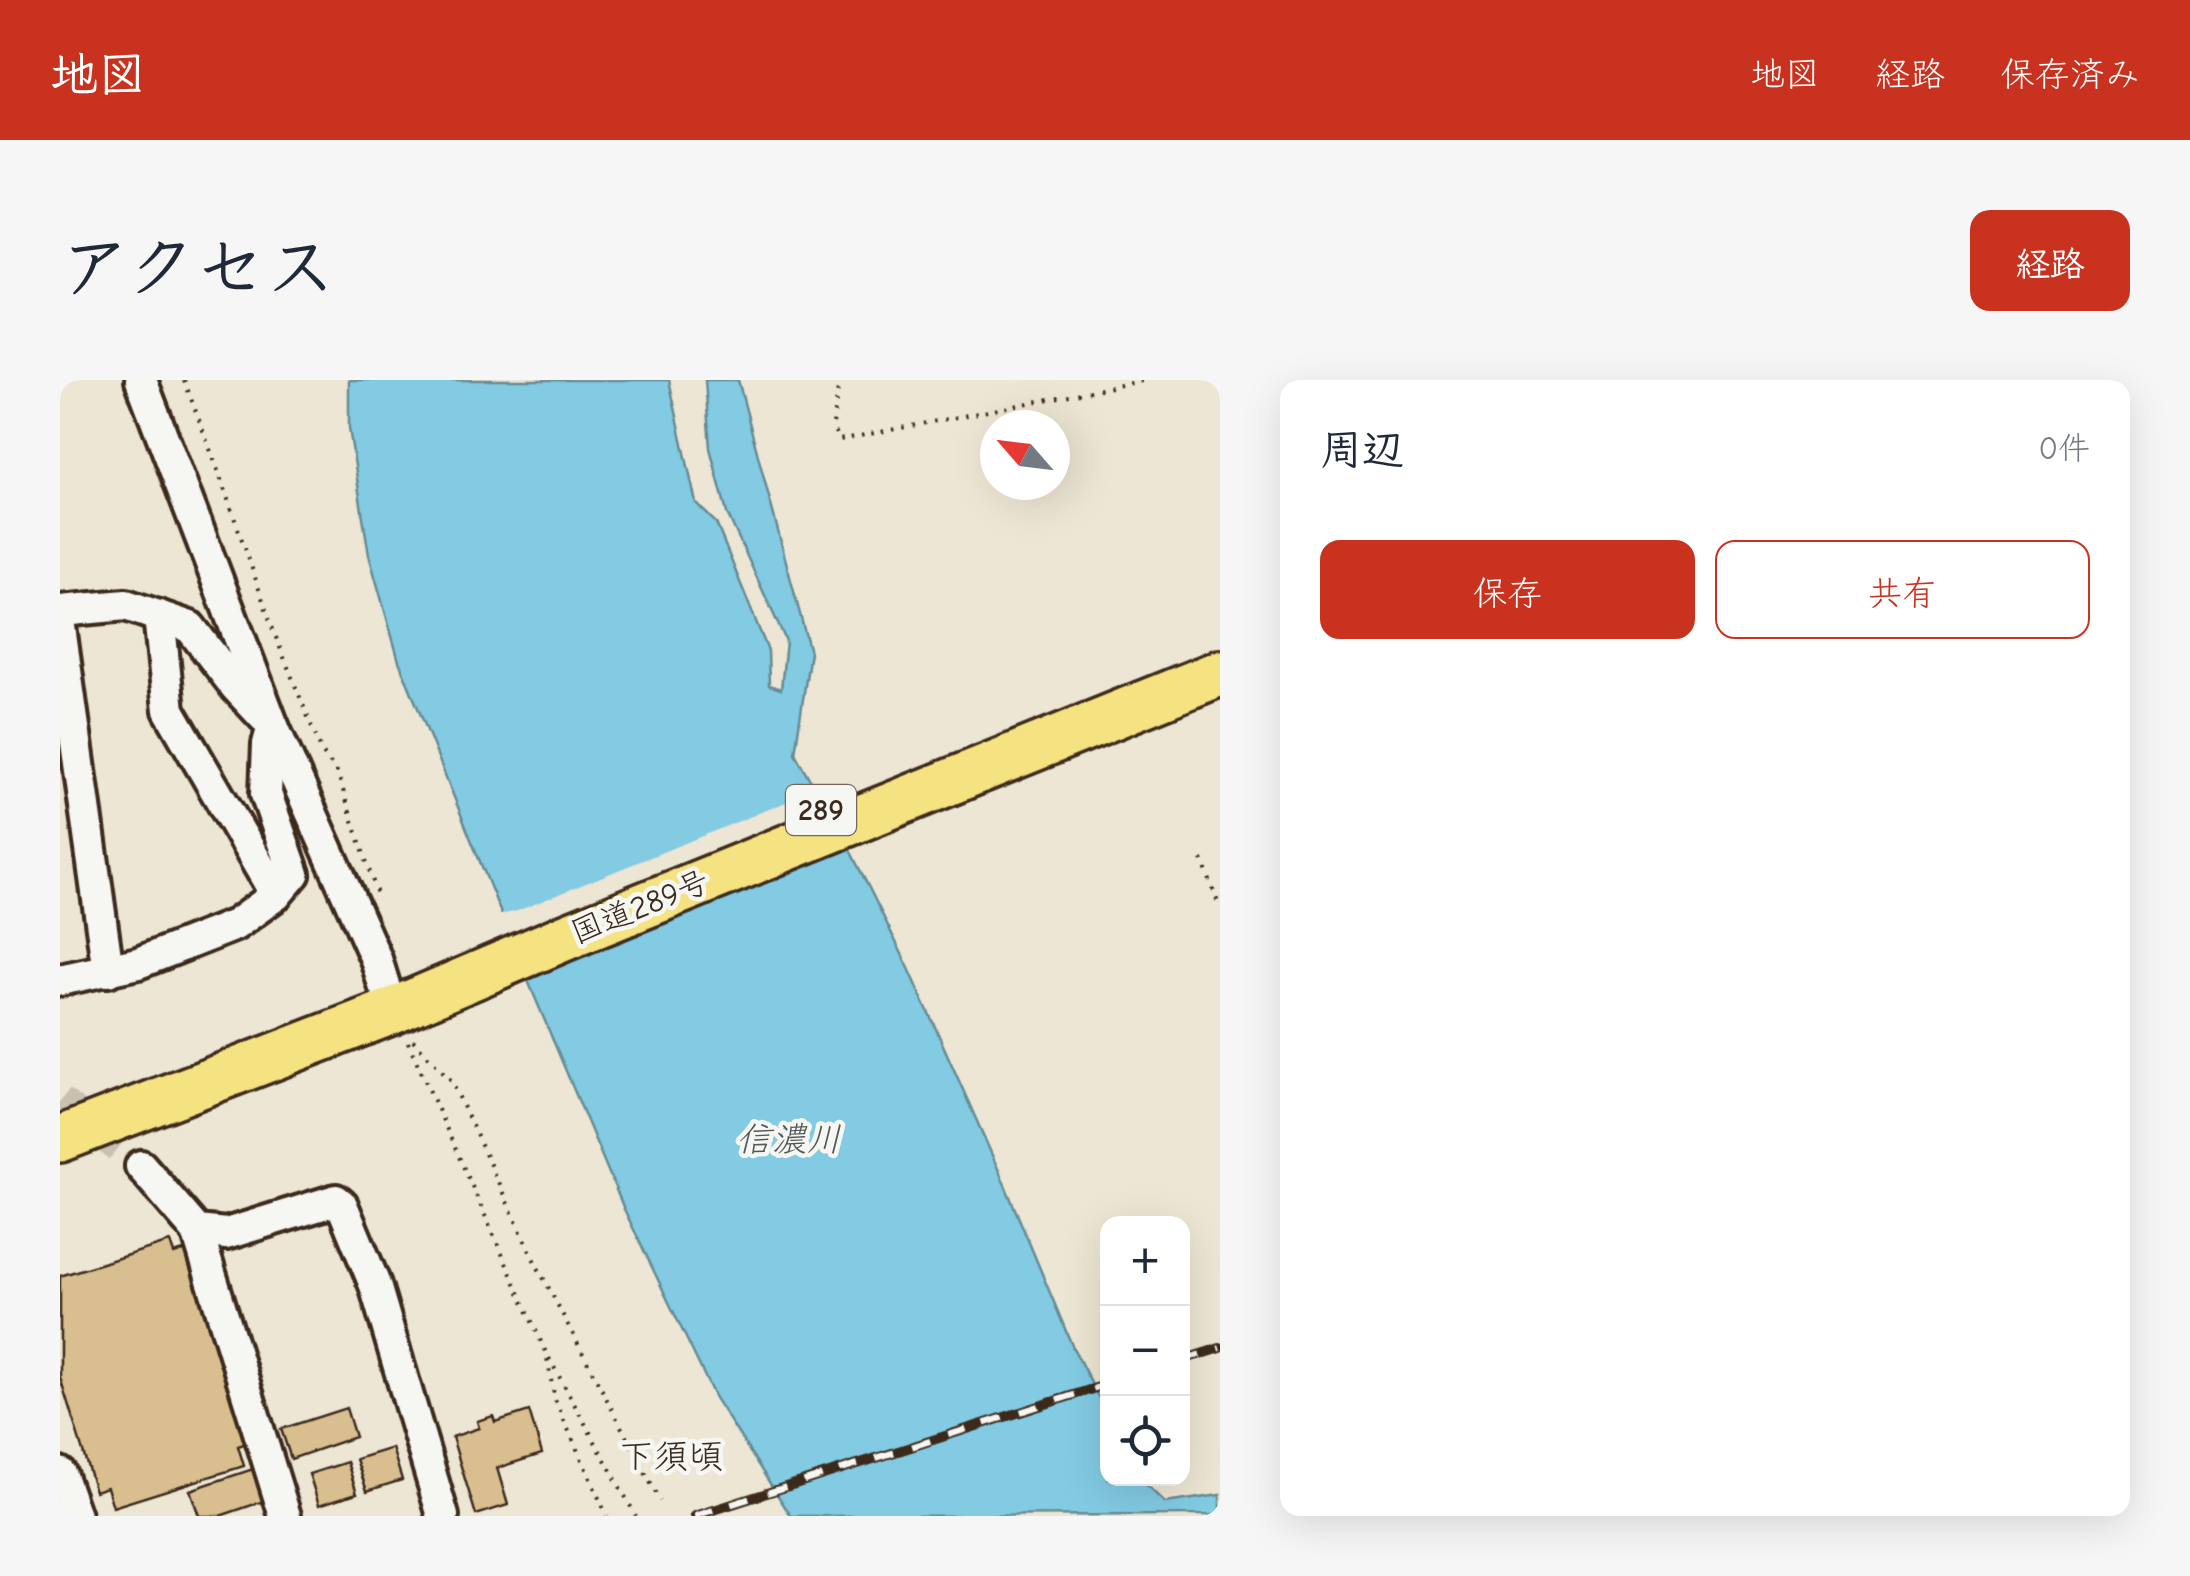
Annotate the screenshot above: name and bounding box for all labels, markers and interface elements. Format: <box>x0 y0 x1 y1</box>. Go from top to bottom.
text: 地図 <box>50 48 146 103</box>
text: 地図 <box>1750 54 1820 95</box>
text: 経路 <box>1875 54 1945 95</box>
text: 保存済み <box>2000 54 2140 95</box>
button: 経路 <box>1970 210 2130 311</box>
text: アクセス <box>60 228 336 309</box>
north arrow <box>980 410 1070 500</box>
text: 周辺 <box>1320 426 1404 475</box>
text: 0件 <box>2039 430 2090 467</box>
button: 保存 <box>1320 540 1695 639</box>
button: 共有 <box>1715 540 2090 639</box>
road number: 289 <box>786 785 856 835</box>
street label: 国道289号 <box>565 862 715 952</box>
water label: 信濃川 <box>736 1119 842 1160</box>
map controls <box>1100 1216 1190 1486</box>
button: + <box>1100 1216 1190 1306</box>
button: − <box>1100 1306 1190 1396</box>
button: locate <box>1100 1396 1190 1486</box>
district label: 下須頃 <box>618 1436 724 1477</box>

